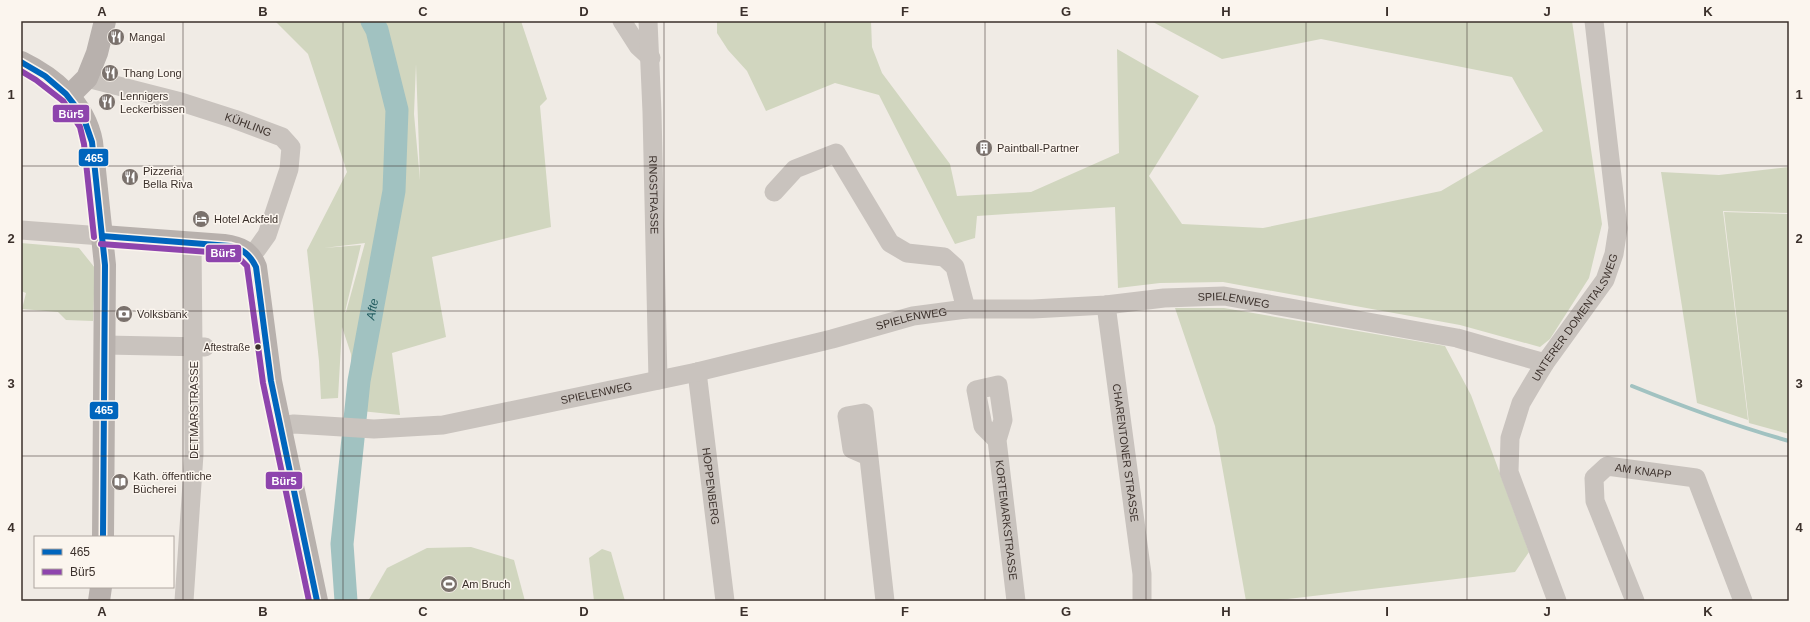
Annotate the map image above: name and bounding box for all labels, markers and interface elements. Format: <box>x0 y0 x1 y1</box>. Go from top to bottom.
text: A <box>97 4 107 19</box>
text: B <box>258 4 268 19</box>
text: C <box>418 4 428 19</box>
text: D <box>579 4 589 19</box>
text: E <box>740 4 749 19</box>
text: F <box>901 4 909 19</box>
text: G <box>1061 4 1071 19</box>
text: H <box>1221 4 1231 19</box>
text: I <box>1385 4 1389 19</box>
text: J <box>1543 4 1551 19</box>
text: K <box>1703 4 1713 19</box>
restaurant icon: Mangal <box>106 27 126 47</box>
place label: Mangal <box>129 31 165 43</box>
restaurant icon: Thang Long <box>100 63 120 83</box>
place label: Thang Long <box>123 67 182 79</box>
text: 1 <box>7 87 15 102</box>
text: 1 <box>1795 87 1803 102</box>
place label: Lennigers Leckerbissen <box>120 90 185 115</box>
restaurant icon: Lennigers Leckerbissen <box>97 92 117 112</box>
line badge: Bür5 <box>52 104 90 123</box>
text: Bür5 <box>58 108 84 120</box>
street label: KÜHLING <box>223 110 273 139</box>
building icon: Paintball-Partner <box>974 138 994 158</box>
place label: Paintball-Partner <box>997 142 1079 154</box>
line badge: 465 <box>78 148 109 167</box>
text: 465 <box>85 152 103 164</box>
street label: RINGSTRASSE <box>647 155 661 234</box>
place label: Pizzeria Bella Riva <box>143 165 193 190</box>
restaurant icon: Pizzeria Bella Riva <box>120 167 140 187</box>
hotel icon: Hotel Ackfeld <box>191 209 211 229</box>
place label: Hotel Ackfeld <box>214 213 278 225</box>
text: 2 <box>7 231 15 246</box>
text: 2 <box>1795 231 1803 246</box>
line badge: Bür5 <box>205 244 242 263</box>
text: Bür5 <box>210 247 236 259</box>
street label: UNTERER DOMENTALSWEG <box>1529 252 1620 383</box>
street label: SPIELENWEG <box>1197 290 1271 310</box>
water label: Afte <box>363 297 381 322</box>
bank icon: Volksbank <box>114 304 134 324</box>
street label: SPIELENWEG <box>874 306 948 332</box>
place label: Volksbank <box>137 308 188 320</box>
place label: Aftestraße <box>204 342 250 353</box>
marker: Aftestraße <box>253 342 263 352</box>
street label: DETMARSTRASSE <box>188 361 200 459</box>
text: 3 <box>7 376 15 391</box>
text: 3 <box>1795 376 1803 391</box>
street label: SPIELENWEG <box>559 380 633 406</box>
street label: CHARENTONER STRASSE <box>1111 383 1141 523</box>
line badge: 465 <box>89 401 119 420</box>
text: 465 <box>95 404 113 416</box>
street label: HOPPENBERG <box>700 447 722 525</box>
street label: KORTEMARKSTRASSE <box>993 459 1020 581</box>
street label: AM KNAPP <box>1614 461 1672 481</box>
place label: Kath. öffentliche Bücherei <box>133 470 212 495</box>
line badge: Bür5 <box>265 471 303 490</box>
library icon: Kath. öffentliche Bücherei <box>110 472 130 492</box>
text: Bür5 <box>271 475 297 487</box>
text: 4 <box>7 520 15 535</box>
text: 4 <box>1795 520 1803 535</box>
legend <box>34 536 174 588</box>
text: 465 <box>70 545 90 559</box>
text: Bür5 <box>70 565 96 579</box>
sports icon: Am Bruch <box>439 574 459 594</box>
place label: Am Bruch <box>462 578 510 590</box>
text: A <box>97 604 107 619</box>
text: B <box>258 604 268 619</box>
text: C <box>418 604 428 619</box>
text: D <box>579 604 589 619</box>
text: E <box>740 604 749 619</box>
text: F <box>901 604 909 619</box>
text: G <box>1061 604 1071 619</box>
text: H <box>1221 604 1231 619</box>
text: I <box>1385 604 1389 619</box>
text: J <box>1543 604 1551 619</box>
text: K <box>1703 604 1713 619</box>

